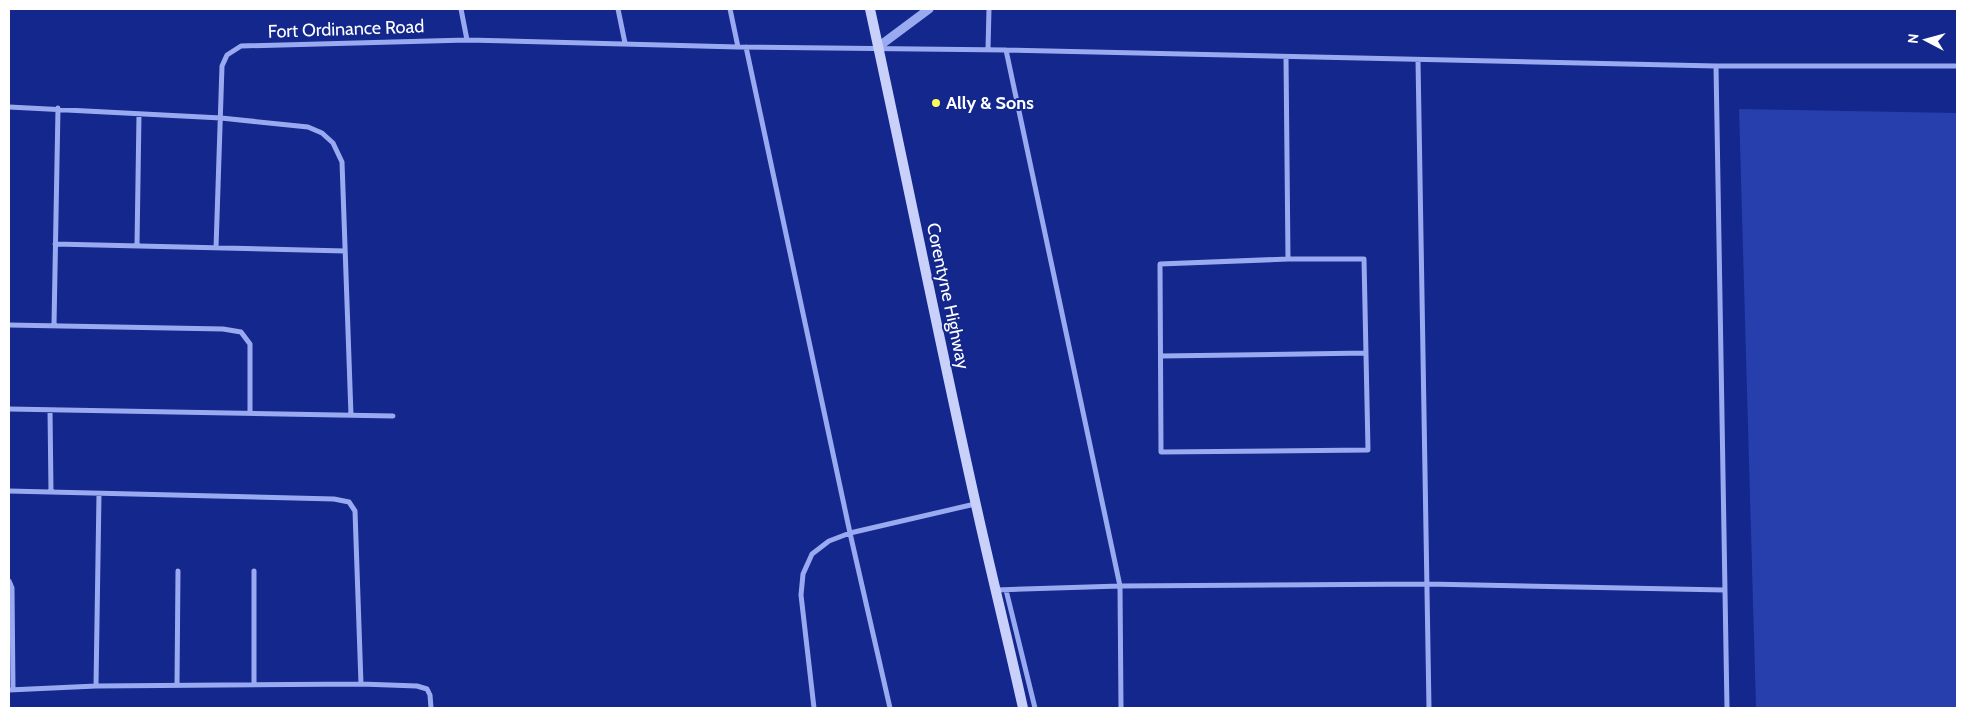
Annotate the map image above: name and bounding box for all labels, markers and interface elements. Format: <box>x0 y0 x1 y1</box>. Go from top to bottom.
street label: Fort Ordinance Road <box>267 15 425 43</box>
north arrow <box>1901 15 1951 65</box>
text: N <box>1904 33 1923 45</box>
place label: Ally & Sons <box>946 92 1034 114</box>
marker: Ally & Sons <box>930 97 942 109</box>
street label: Corentyne Highway <box>922 221 974 371</box>

